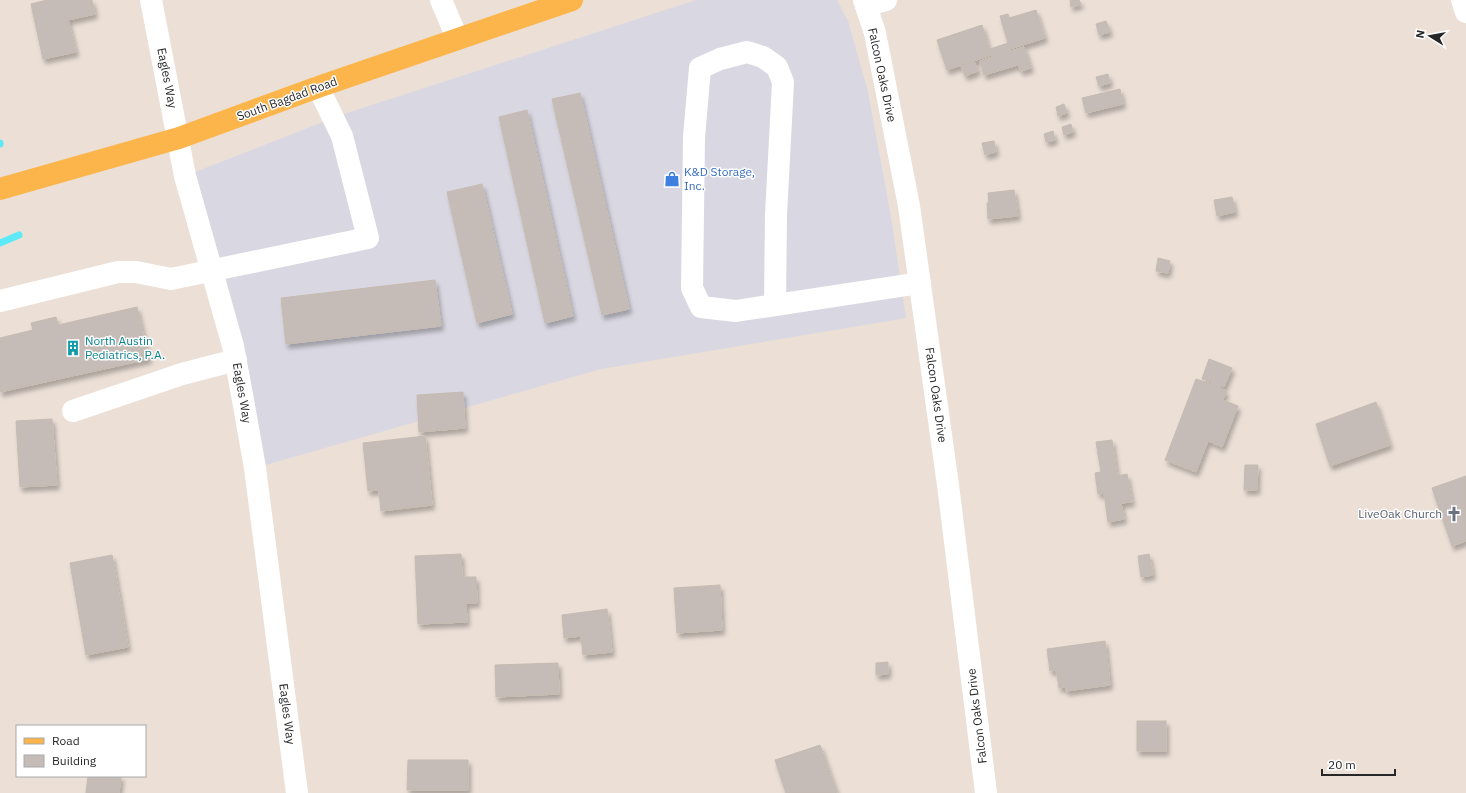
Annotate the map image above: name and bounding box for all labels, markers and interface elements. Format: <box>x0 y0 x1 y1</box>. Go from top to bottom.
north arrow <box>1410 16 1450 56</box>
street label: Falcon Oaks Drive <box>865 26 900 124</box>
text: N <box>1413 29 1428 39</box>
street label: Eagles Way <box>154 46 181 109</box>
street label: South Bagdad Road <box>235 73 339 124</box>
place label: K&D Storage, Inc. <box>684 164 755 193</box>
shop icon: K&D Storage, Inc. <box>663 170 681 188</box>
place label: North Austin Pediatrics, P.A. <box>85 333 165 362</box>
building icon: North Austin Pediatrics, P.A. <box>64 339 82 357</box>
street label: Falcon Oaks Drive <box>922 346 951 444</box>
street label: Eagles Way <box>230 361 255 424</box>
church icon: LiveOak Church <box>1445 505 1463 523</box>
place label: LiveOak Church <box>1358 506 1442 521</box>
street label: Falcon Oaks Drive <box>963 667 990 765</box>
street label: Eagles Way <box>276 683 299 745</box>
legend <box>16 725 146 777</box>
text: Road <box>52 733 80 748</box>
scale bar <box>1322 751 1395 777</box>
text: Building <box>52 753 97 768</box>
text: 20 m <box>1328 757 1356 772</box>

